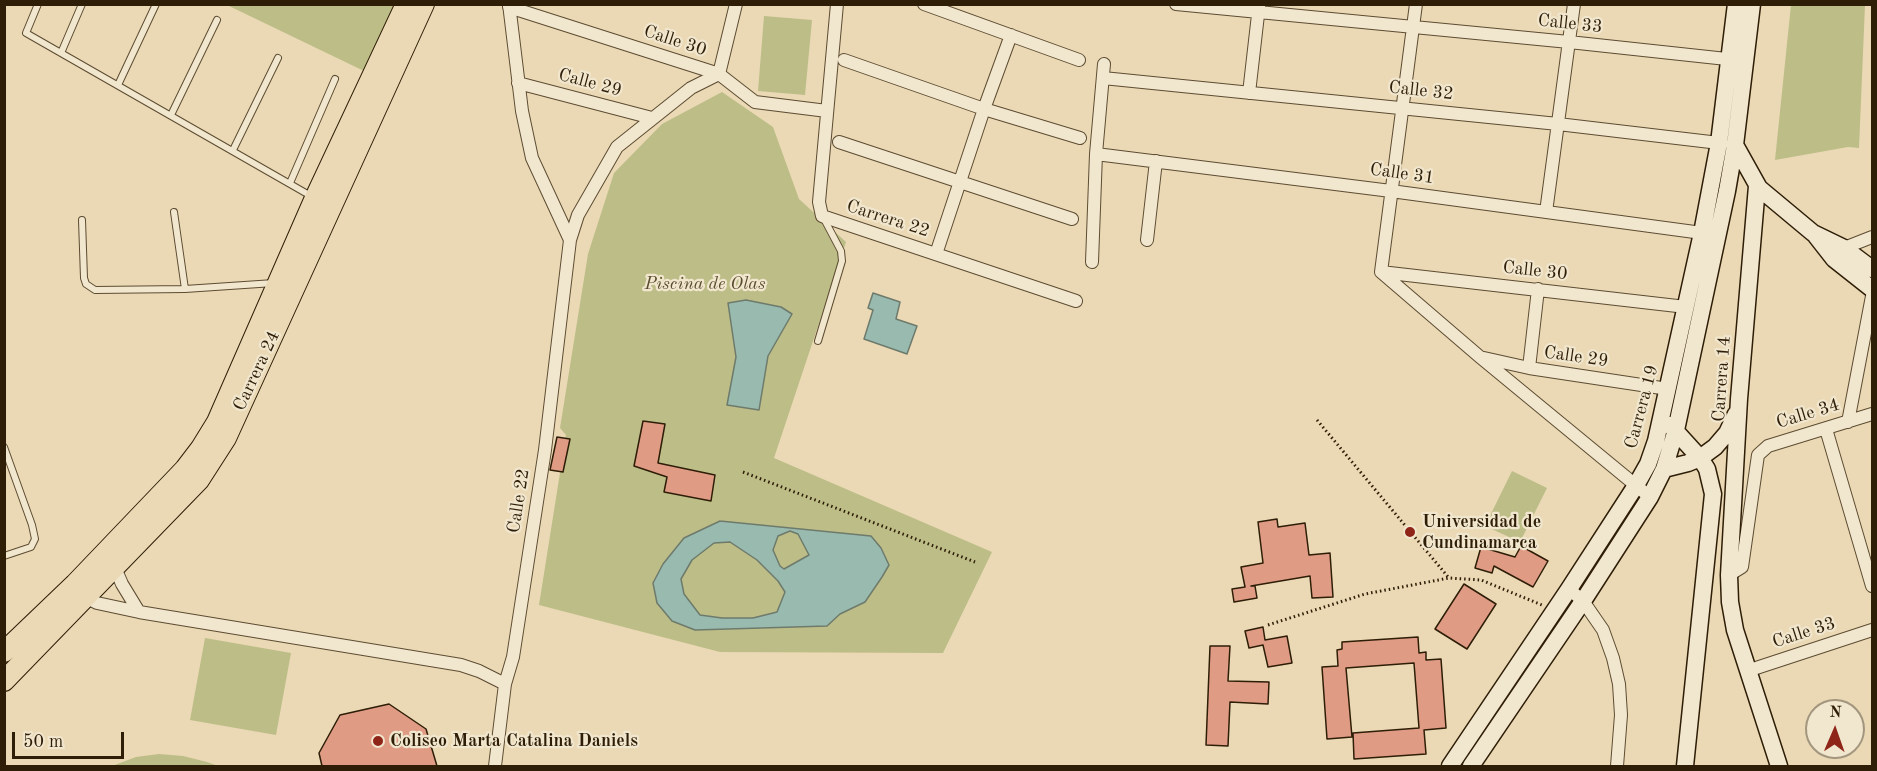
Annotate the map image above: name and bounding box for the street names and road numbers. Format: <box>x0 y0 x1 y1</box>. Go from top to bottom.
street label: Calle 33 <box>1537 10 1603 38</box>
street label: Calle 30 <box>641 21 709 61</box>
street label: Calle 29 <box>556 64 624 102</box>
street label: Calle 32 <box>1388 77 1454 105</box>
street label: Calle 31 <box>1368 159 1436 189</box>
street label: Carrera 22 <box>844 195 932 243</box>
street label: Calle 30 <box>1502 257 1568 285</box>
street label: Carrera 24 <box>229 327 285 415</box>
street label: Carrera 14 <box>1708 335 1736 423</box>
street label: Calle 29 <box>1542 342 1610 372</box>
street label: Carrera 19 <box>1620 363 1664 451</box>
street label: Calle 34 <box>1774 394 1842 434</box>
street label: Calle 22 <box>503 467 535 535</box>
street label: Calle 33 <box>1770 613 1838 653</box>

